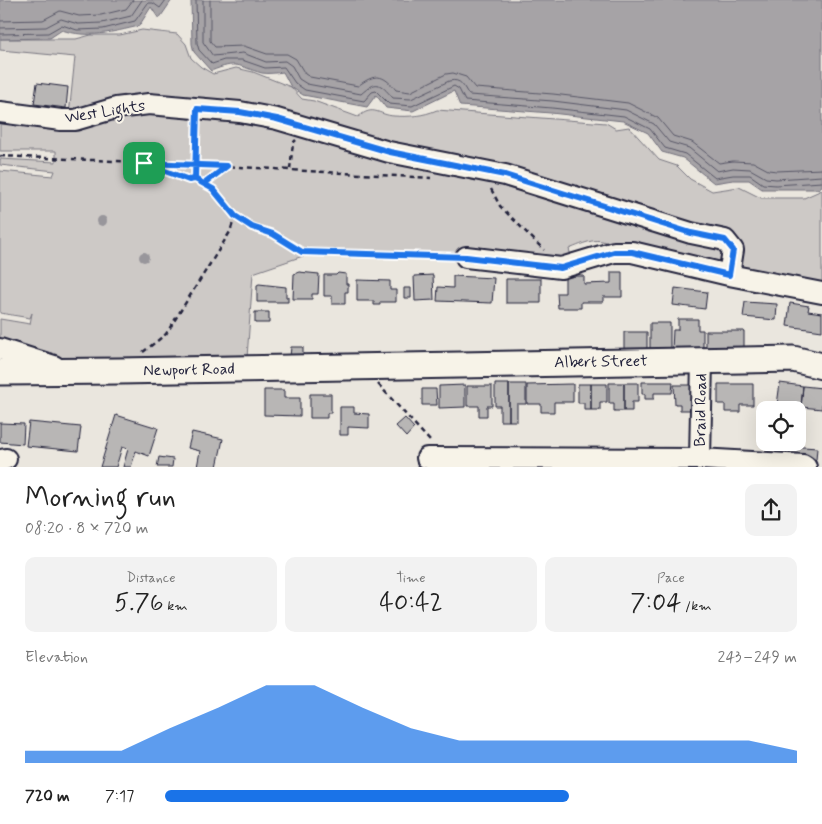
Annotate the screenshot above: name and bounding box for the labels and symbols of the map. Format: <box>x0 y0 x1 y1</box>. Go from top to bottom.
street label: West Lights <box>63 95 147 130</box>
pin <box>123 142 165 184</box>
street label: Albert Street <box>554 351 648 373</box>
street label: Newport Road <box>143 359 235 381</box>
street label: Braid Road <box>690 373 712 447</box>

